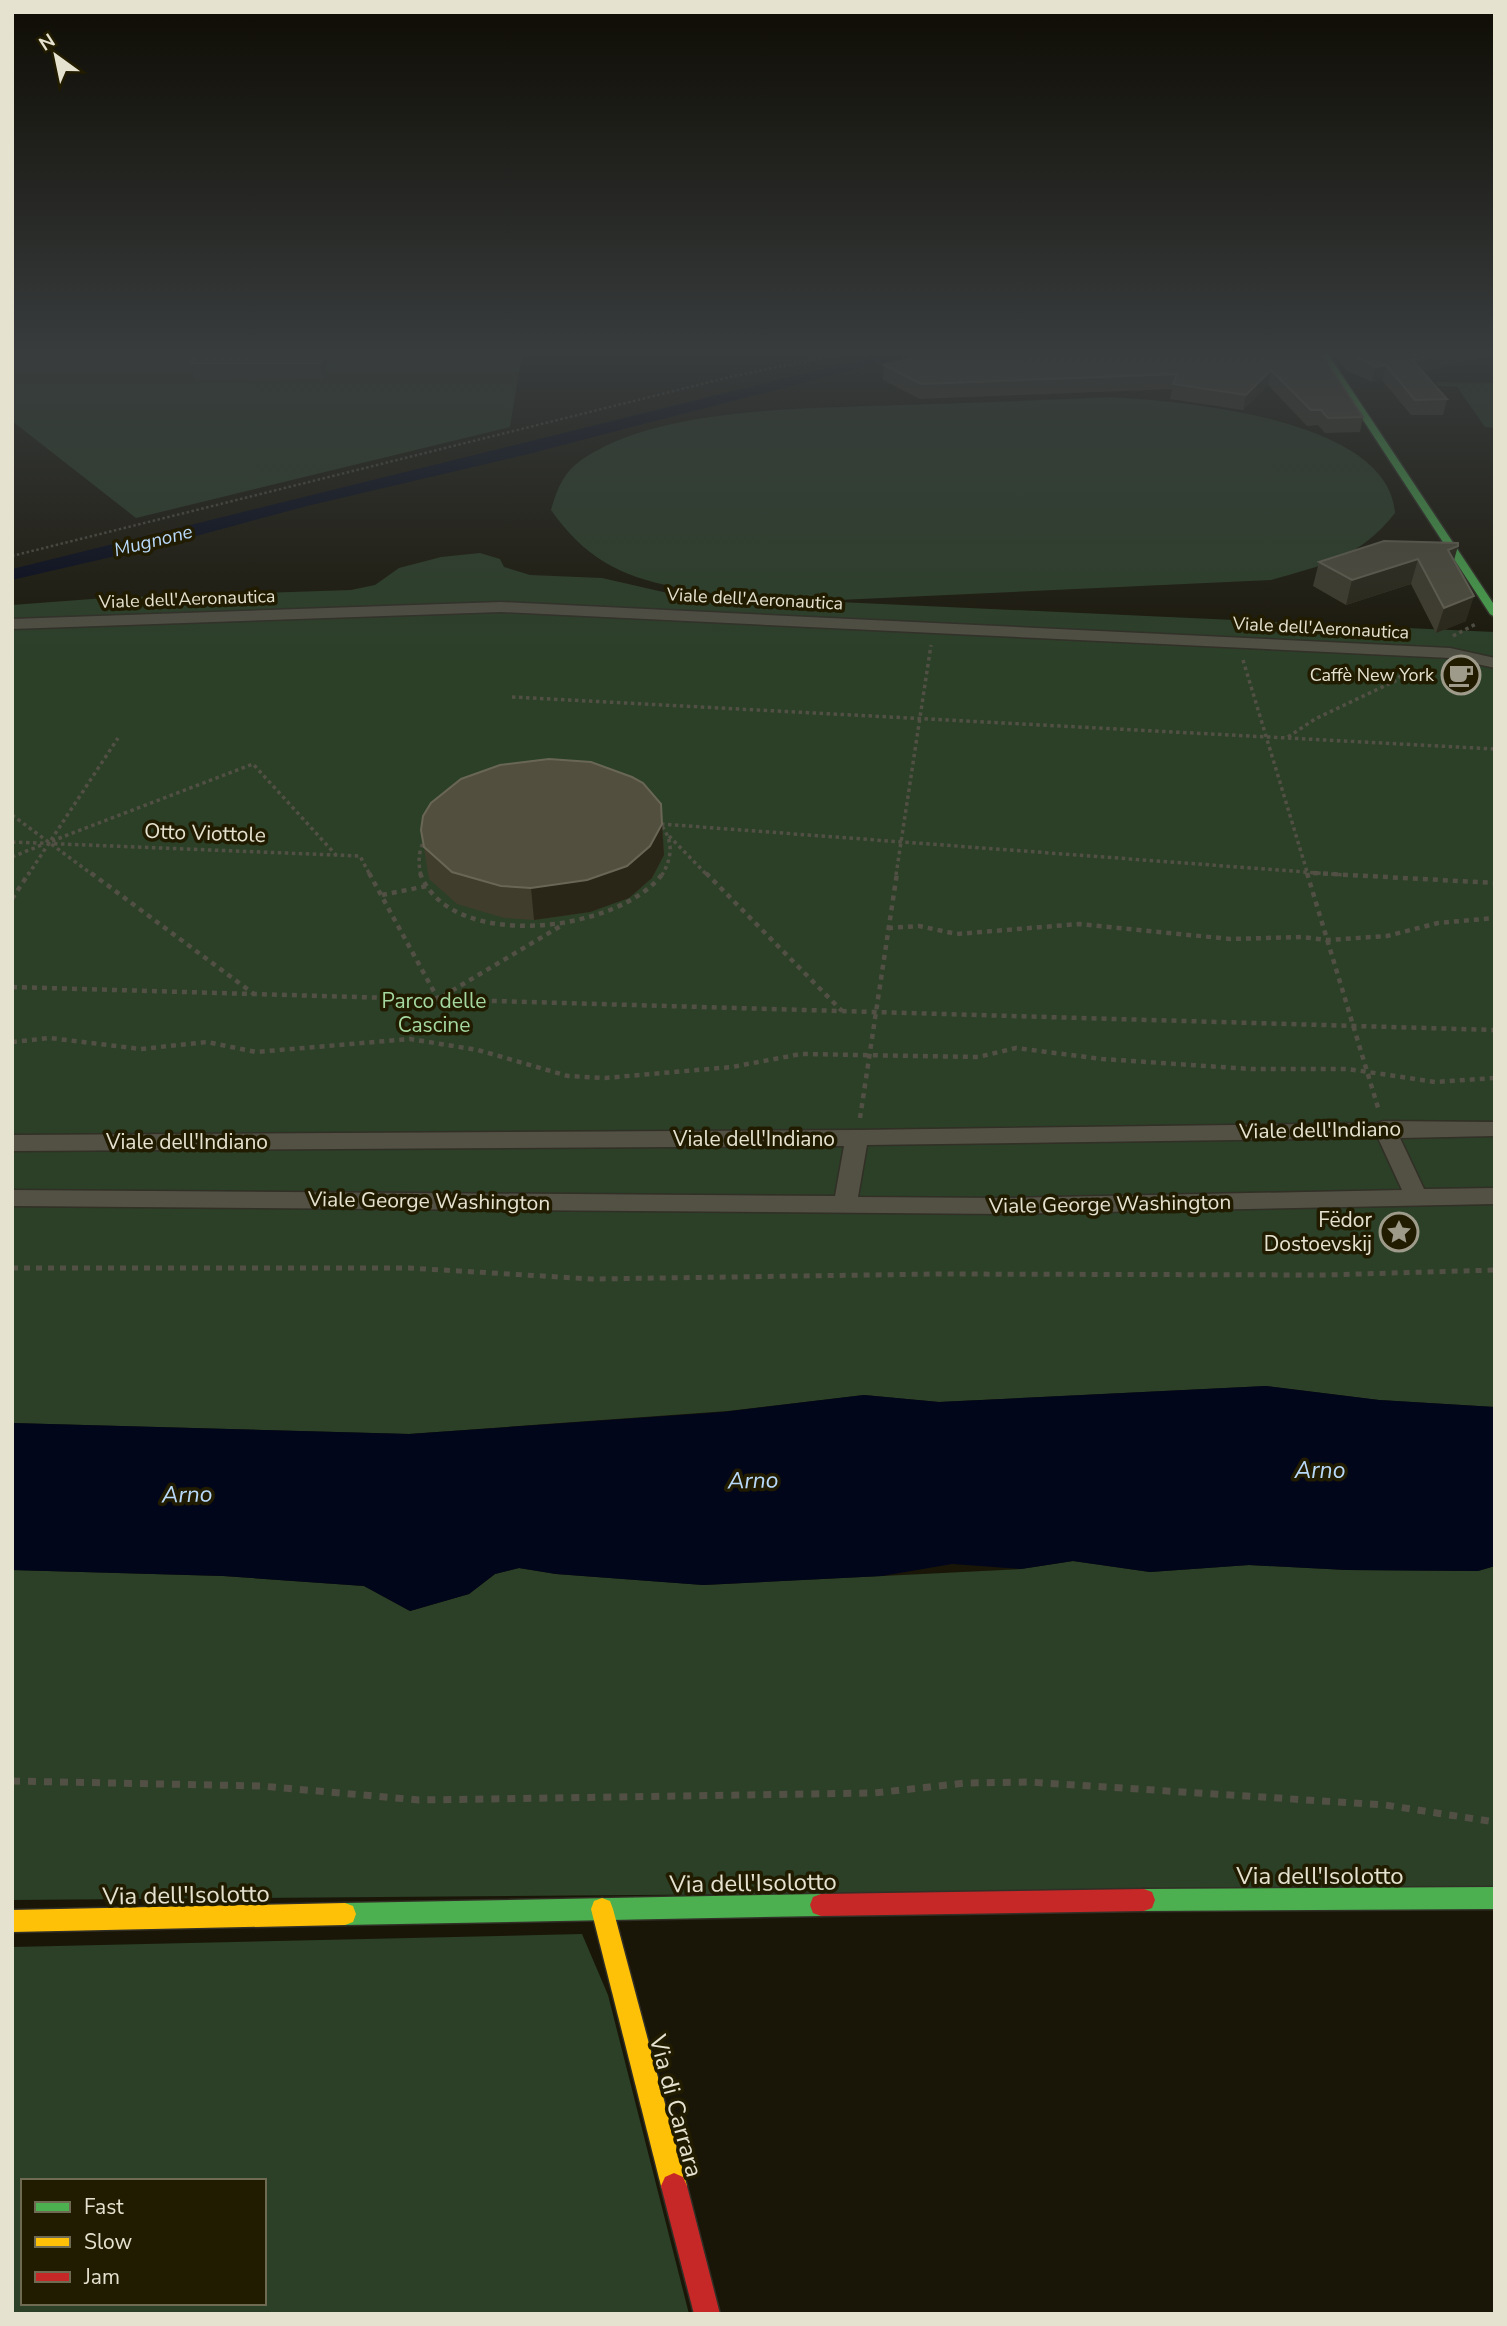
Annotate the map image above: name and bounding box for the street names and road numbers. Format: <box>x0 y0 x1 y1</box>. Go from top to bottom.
street label: Viale dell'Aeronautica <box>665 582 844 616</box>
street label: Viale dell'Aeronautica <box>97 584 276 614</box>
street label: Viale dell'Aeronautica <box>1231 611 1410 645</box>
street label: Otto Viottole <box>144 817 266 849</box>
street label: Viale dell'Indiano <box>1238 1115 1401 1145</box>
street label: Viale dell'Indiano <box>672 1125 835 1153</box>
street label: Viale dell'Indiano <box>105 1128 268 1156</box>
street label: Viale George Washington <box>307 1185 550 1217</box>
street label: Viale George Washington <box>988 1188 1231 1220</box>
street label: Via dell'Isolotto <box>1235 1860 1404 1892</box>
street label: Via dell'Isolotto <box>668 1866 837 1900</box>
street label: Via dell'Isolotto <box>101 1878 270 1912</box>
street label: Via di Carrara <box>641 2030 710 2181</box>

